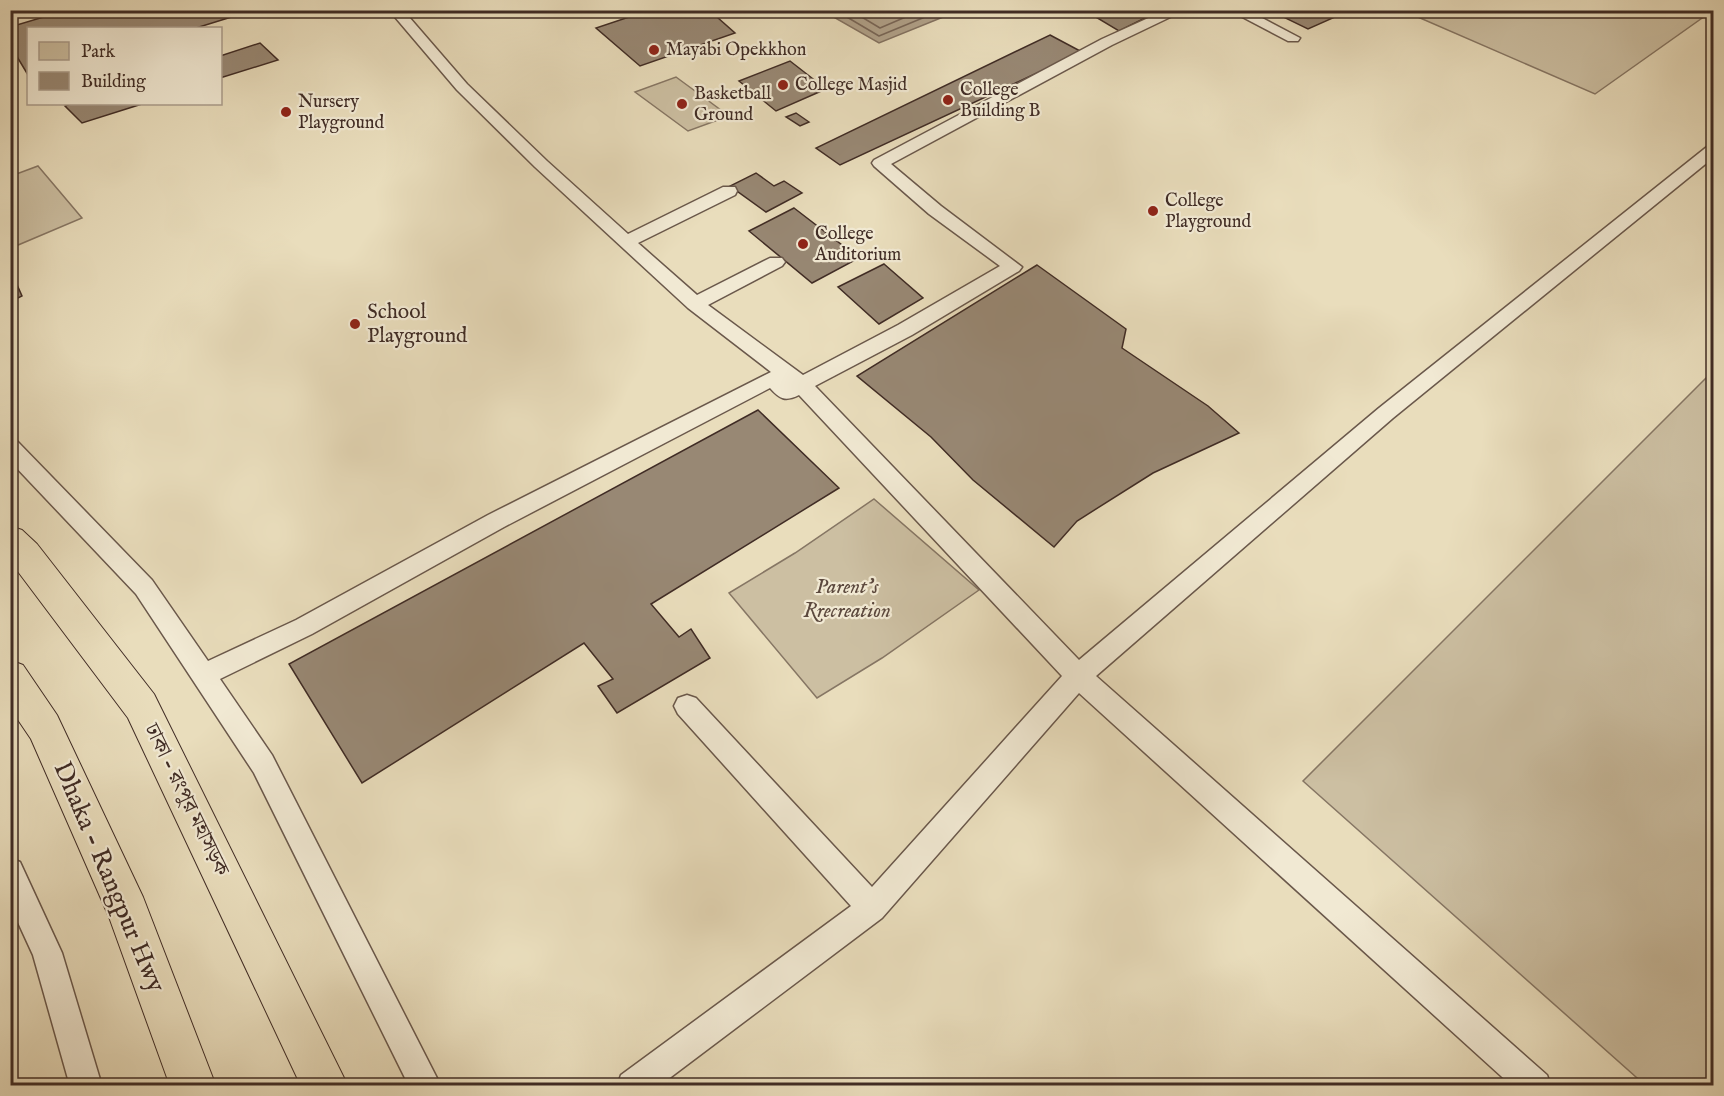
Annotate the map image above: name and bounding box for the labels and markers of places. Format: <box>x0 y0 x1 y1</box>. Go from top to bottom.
place label: Mayabi Opekkhon <box>666 39 807 62</box>
marker: Mayabi Opekkhon <box>647 43 661 57</box>
place label: College Masjid <box>795 74 908 97</box>
marker: College Masjid <box>776 78 790 92</box>
place label: College Building B <box>960 79 1041 123</box>
place label: Basketball Ground <box>694 83 771 127</box>
place label: Nursery Playground <box>298 91 384 135</box>
marker: College Building B <box>941 93 955 107</box>
marker: Basketball Ground <box>675 97 689 111</box>
marker: Nursery Playground <box>279 105 293 119</box>
place label: College Playground <box>1165 190 1251 234</box>
marker: College Playground <box>1146 204 1160 218</box>
place label: College Auditorium <box>814 223 901 267</box>
marker: College Auditorium <box>796 237 810 251</box>
place label: School Playground <box>367 299 468 350</box>
marker: School Playground <box>348 317 362 331</box>

